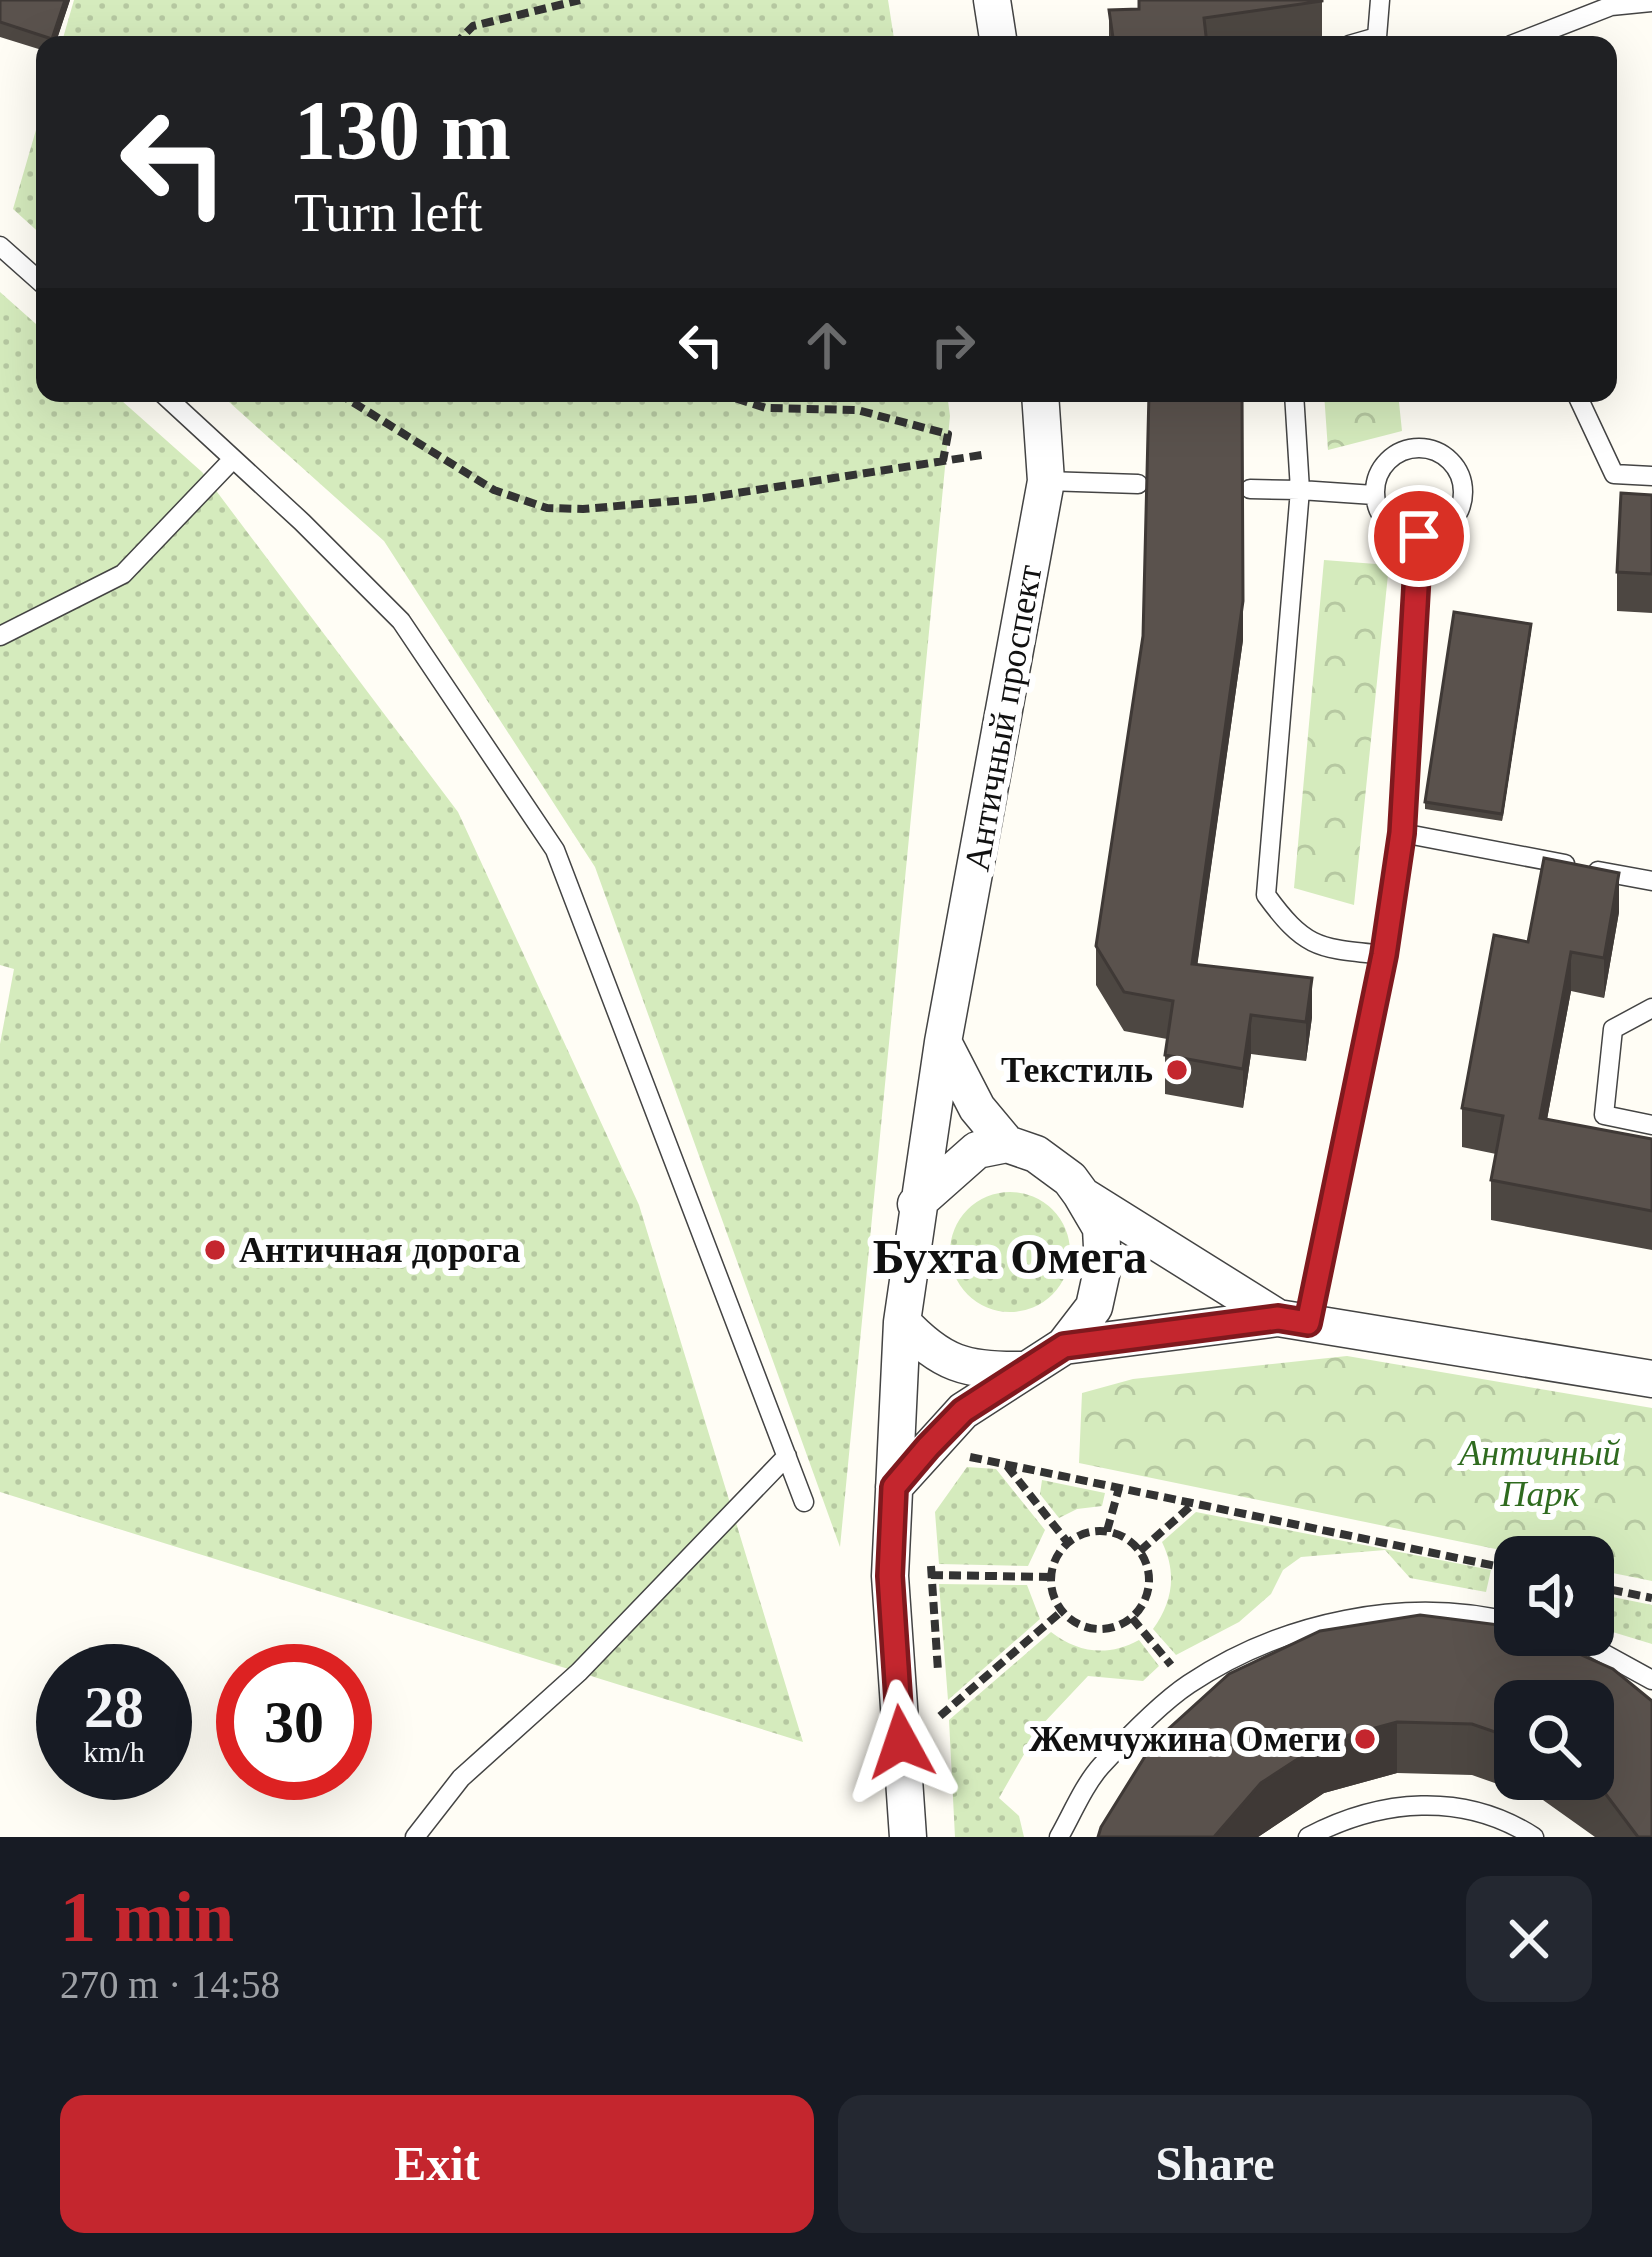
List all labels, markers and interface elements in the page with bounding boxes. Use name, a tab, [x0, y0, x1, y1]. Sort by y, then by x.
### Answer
icon: left	[96, 84, 252, 240]
text: 130 m	[294, 84, 511, 177]
text: Turn left	[294, 183, 483, 243]
icon: left	[668, 312, 734, 378]
icon: ahead	[794, 312, 860, 378]
icon: right	[920, 312, 986, 378]
pin	[1368, 485, 1470, 587]
icon: arrive	[1386, 503, 1452, 569]
street label: Античный проспект	[956, 562, 1050, 874]
place label: Текстиль	[1001, 1050, 1153, 1090]
marker: Текстиль	[1164, 1057, 1190, 1083]
place label: Античная дорога	[239, 1230, 520, 1270]
district label: Бухта Омега	[873, 1230, 1147, 1283]
marker: Античная дорога	[202, 1237, 228, 1263]
park label: Античный Парк	[1457, 1433, 1621, 1514]
map controls	[1494, 1536, 1614, 1800]
button: sound	[1494, 1536, 1614, 1656]
speed limit sign: 30	[216, 1644, 372, 1800]
text: 28	[84, 1674, 144, 1740]
position arrow	[838, 1679, 964, 1805]
button: search	[1494, 1680, 1614, 1800]
place label: Жемчужина Омеги	[1029, 1719, 1341, 1759]
marker: Жемчужина Омеги	[1352, 1726, 1378, 1752]
text: km/h	[83, 1735, 145, 1768]
button: close	[1466, 1876, 1592, 2002]
text: 1 min	[60, 1877, 234, 1957]
text: 270 m · 14:58	[60, 1963, 280, 2006]
button: Exit	[60, 2095, 814, 2233]
button: Share	[838, 2095, 1592, 2233]

